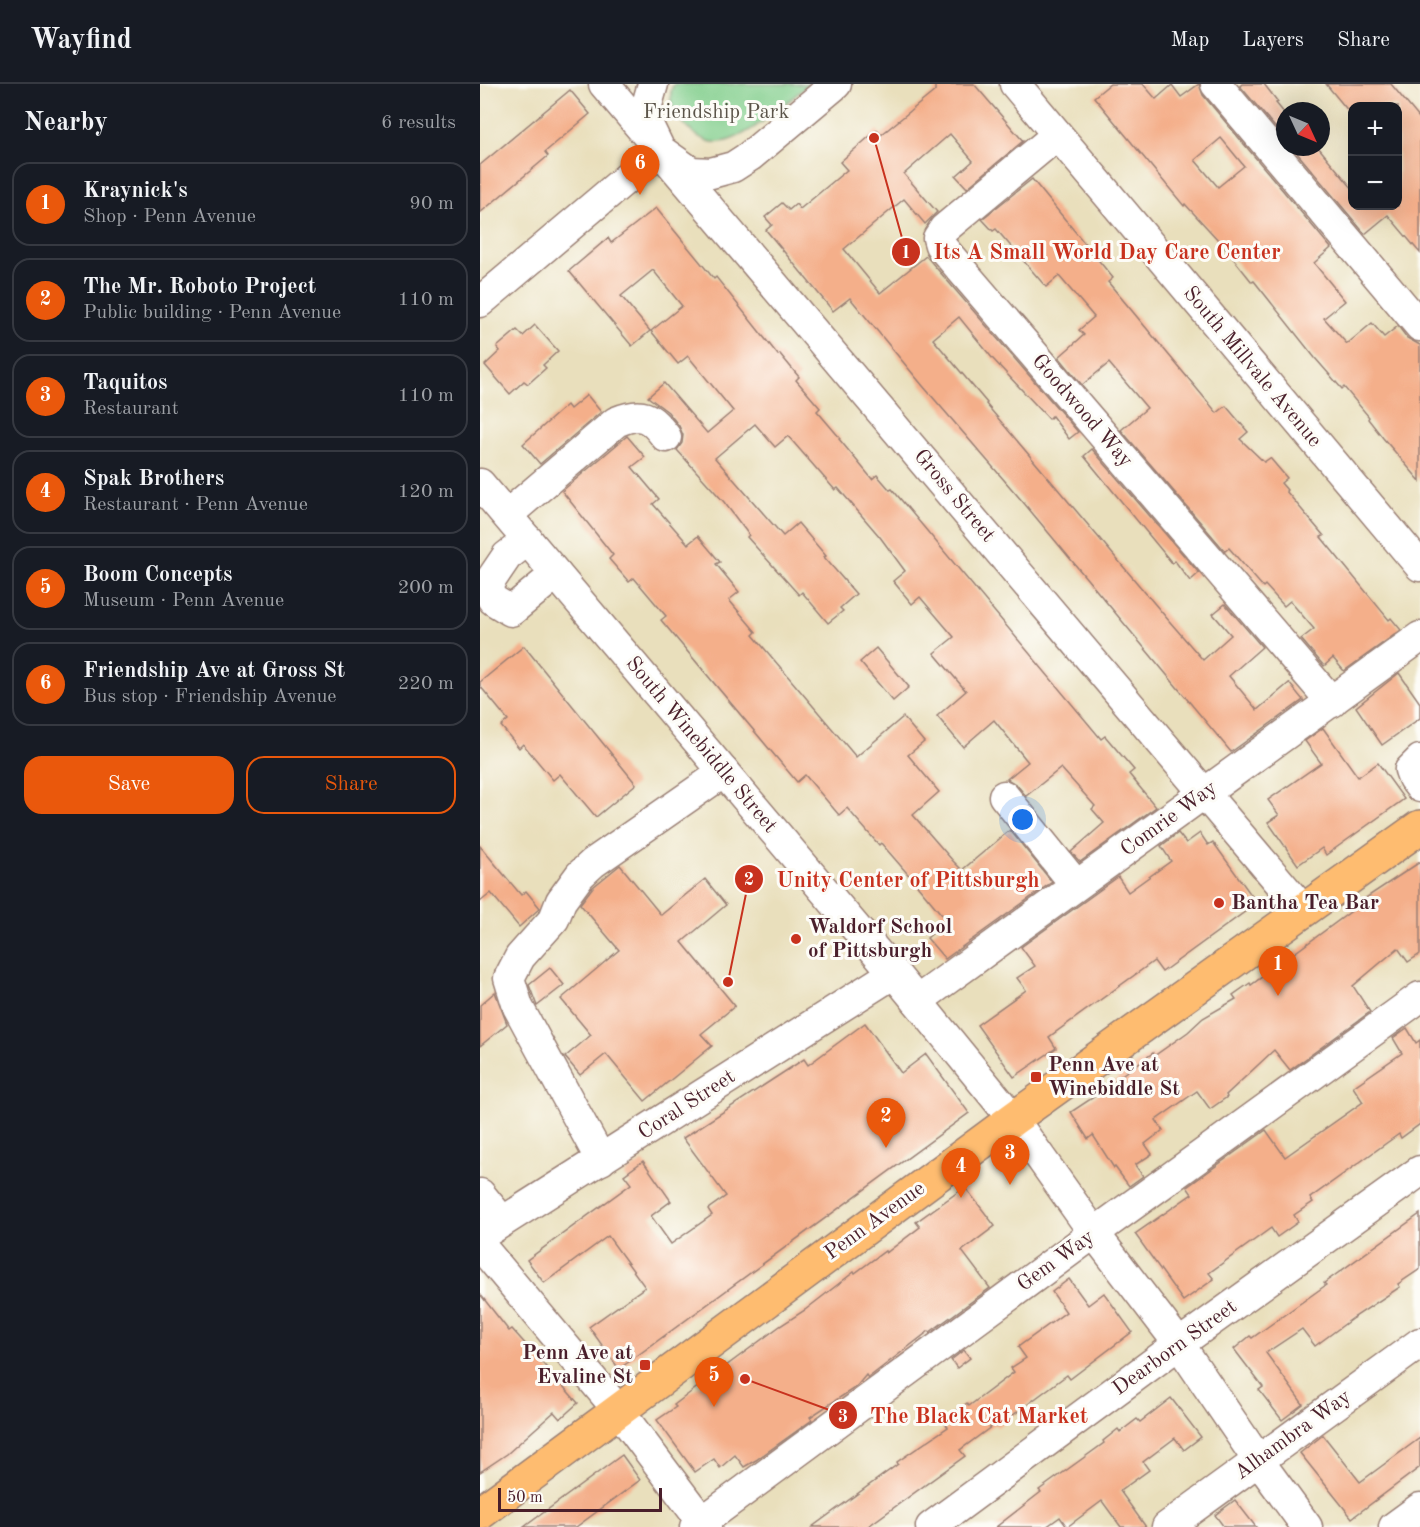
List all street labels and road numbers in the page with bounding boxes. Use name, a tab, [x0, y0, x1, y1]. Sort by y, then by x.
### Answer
street label: South Millvale Avenue	[1179, 283, 1325, 451]
street label: Goodwood Way	[1028, 351, 1136, 471]
street label: Gross Street	[909, 446, 999, 546]
street label: South Winebiddle Street	[621, 653, 781, 837]
street label: Comrie Way	[1117, 777, 1221, 861]
street label: Coral Street	[635, 1066, 739, 1144]
street label: Penn Avenue	[821, 1178, 929, 1264]
street label: Gem Way	[1014, 1226, 1098, 1296]
street label: Dearborn Street	[1109, 1296, 1241, 1400]
street label: Alhambra Way	[1231, 1386, 1355, 1484]

